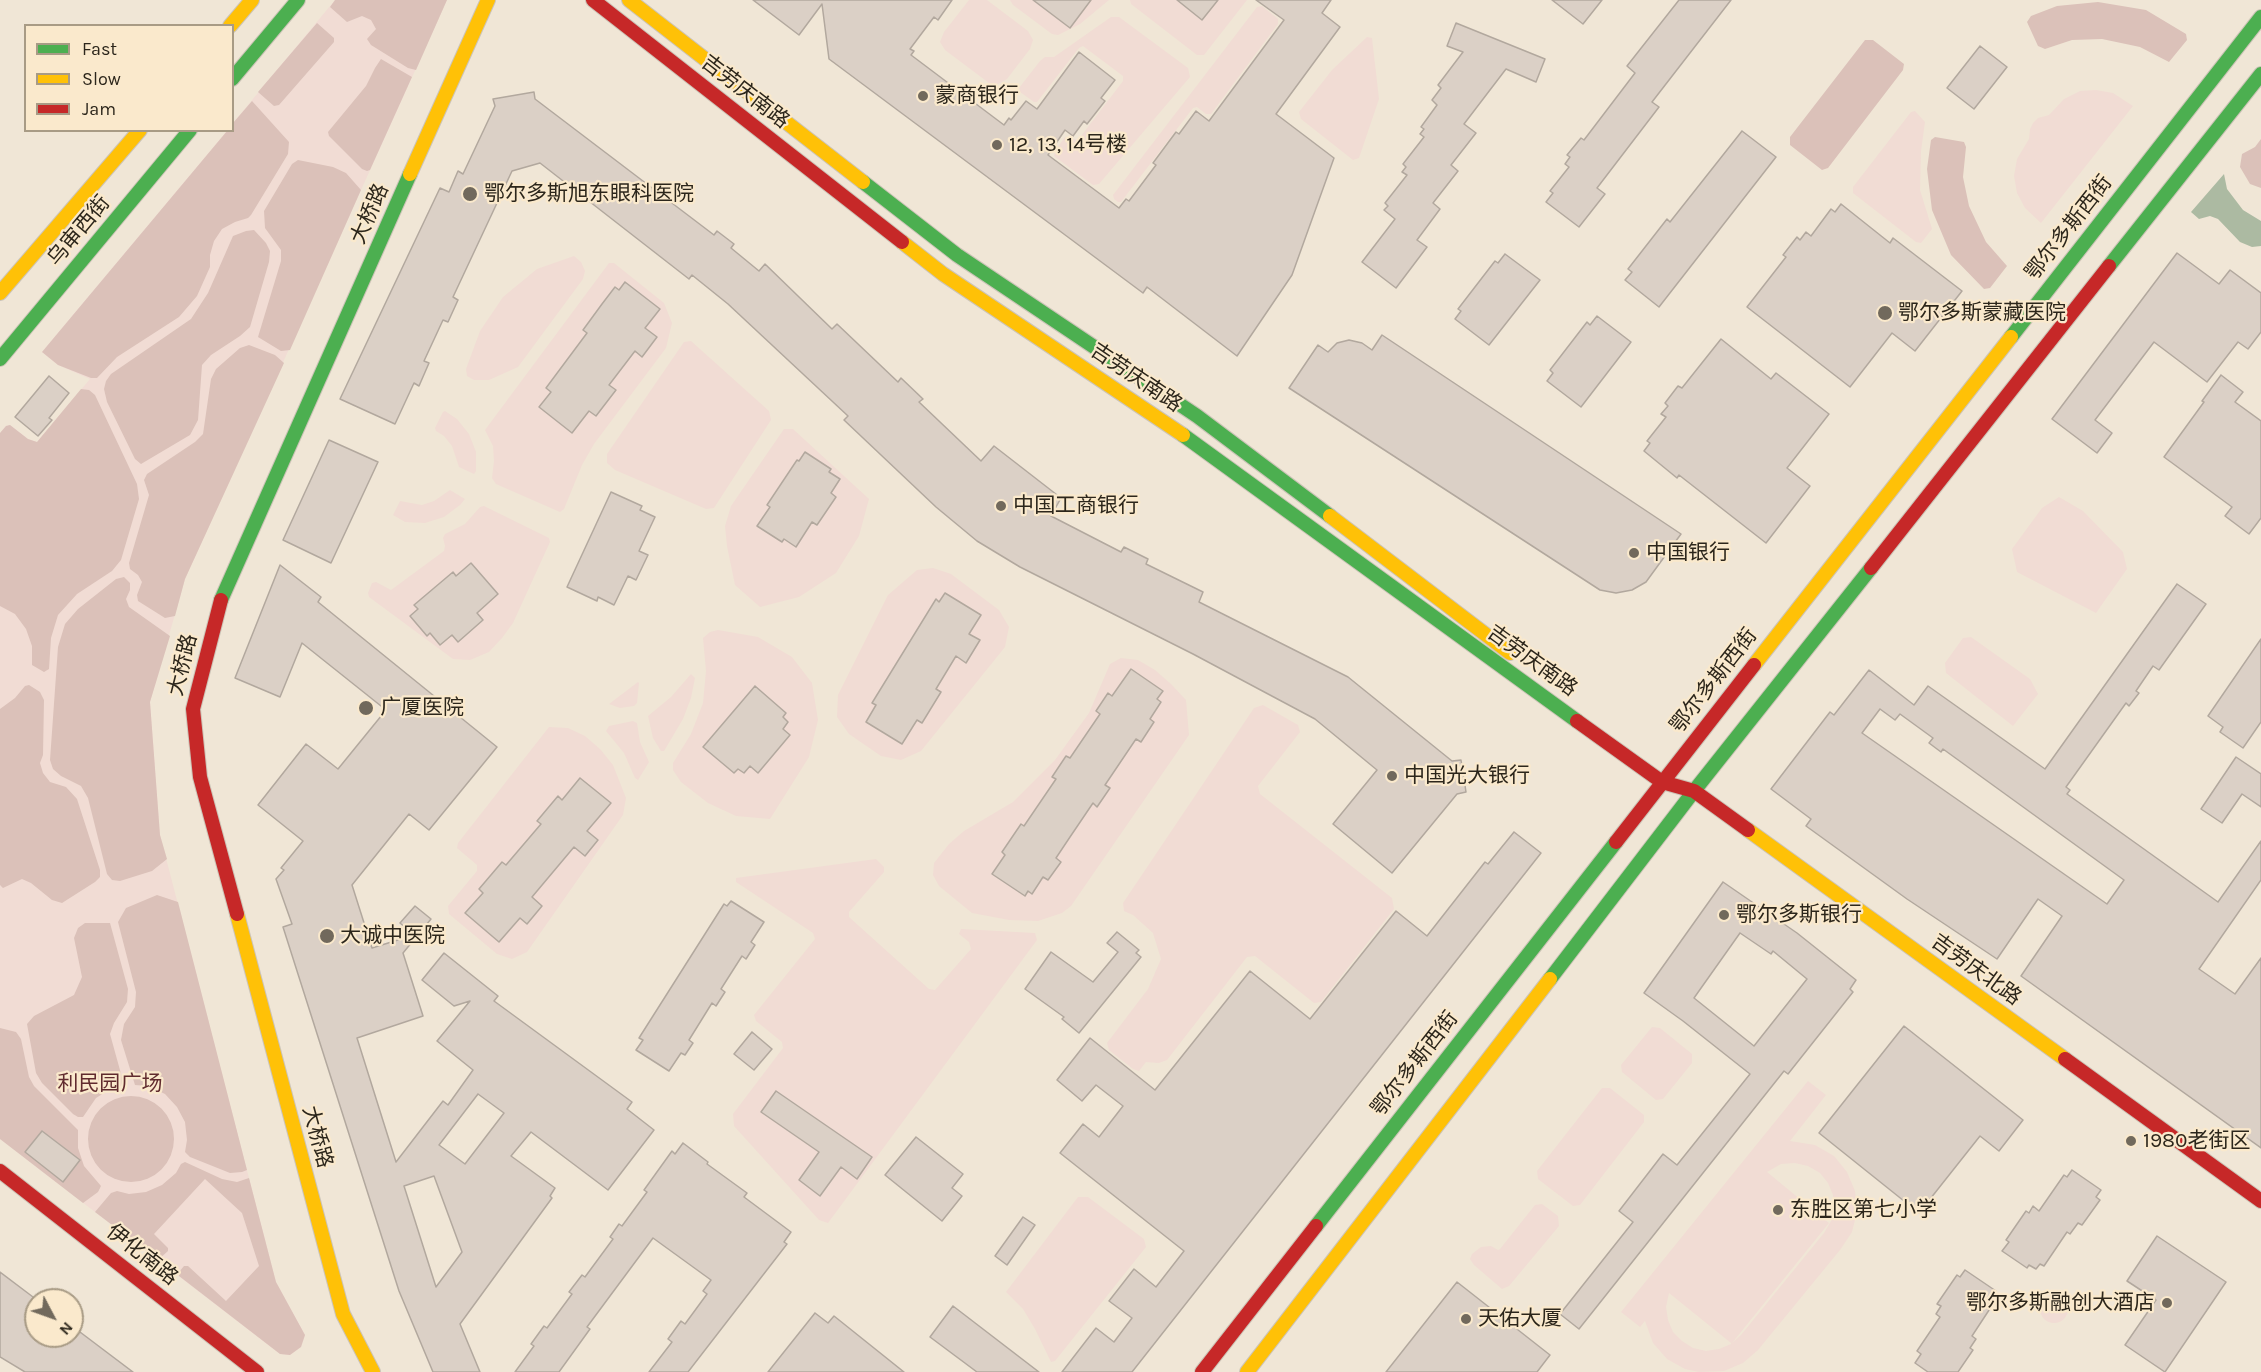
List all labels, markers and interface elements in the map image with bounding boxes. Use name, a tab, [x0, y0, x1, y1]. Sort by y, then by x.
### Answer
legend	[24, 24, 234, 132]
text: Fast	[82, 38, 117, 60]
street label: 吉劳庆南路	[696, 50, 794, 134]
text: Slow	[82, 68, 121, 90]
place label: 蒙商银行	[935, 83, 1019, 109]
marker: 蒙商银行	[916, 89, 930, 103]
text: Jam	[82, 98, 116, 120]
place label: 12, 13, 14号楼	[1009, 132, 1127, 158]
marker: 12, 13, 14号楼	[990, 138, 1004, 152]
street label: 鄂尔多斯西街	[2020, 171, 2118, 285]
street label: 大桥路	[346, 180, 394, 248]
place label: 鄂尔多斯旭东眼科医院	[484, 181, 694, 207]
marker: 鄂尔多斯旭东眼科医院	[461, 185, 479, 203]
street label: 乌审西街	[42, 191, 116, 271]
place label: 鄂尔多斯蒙藏医院	[1898, 300, 2066, 326]
marker: 鄂尔多斯蒙藏医院	[1876, 304, 1894, 322]
street label: 吉劳庆南路	[1085, 338, 1187, 418]
place label: 中国工商银行	[1013, 493, 1139, 519]
marker: 中国工商银行	[994, 499, 1008, 513]
place label: 中国银行	[1646, 540, 1730, 566]
marker: 中国银行	[1627, 546, 1641, 560]
street label: 吉劳庆南路	[1482, 620, 1582, 702]
street label: 鄂尔多斯西街	[1665, 624, 1763, 738]
street label: 大桥路	[163, 631, 203, 699]
place label: 广厦医院	[380, 695, 464, 721]
marker: 广厦医院	[357, 699, 375, 717]
place label: 中国光大银行	[1404, 763, 1530, 789]
marker: 中国光大银行	[1385, 769, 1399, 783]
place label: 鄂尔多斯银行	[1736, 902, 1862, 928]
marker: 鄂尔多斯银行	[1717, 908, 1731, 922]
place label: 大诚中医院	[340, 923, 445, 949]
marker: 大诚中医院	[318, 927, 336, 945]
street label: 吉劳庆北路	[1926, 929, 2026, 1011]
street label: 鄂尔多斯西街	[1366, 1007, 1464, 1121]
park label: 利民园广场	[58, 1071, 162, 1097]
street label: 大桥路	[297, 1103, 337, 1171]
place label: 1980老街区	[2143, 1128, 2250, 1154]
marker: 1980老街区	[2124, 1134, 2138, 1148]
place label: 东胜区第七小学	[1790, 1197, 1937, 1223]
marker: 东胜区第七小学	[1771, 1203, 1785, 1217]
street label: 伊化南路	[101, 1219, 183, 1291]
north arrow	[24, 1288, 84, 1348]
place label: 鄂尔多斯融创大酒店	[1966, 1290, 2155, 1316]
marker: 鄂尔多斯融创大酒店	[2160, 1296, 2174, 1310]
place label: 天佑大厦	[1478, 1306, 1562, 1332]
marker: 天佑大厦	[1459, 1312, 1473, 1326]
text: N	[56, 1318, 77, 1339]

